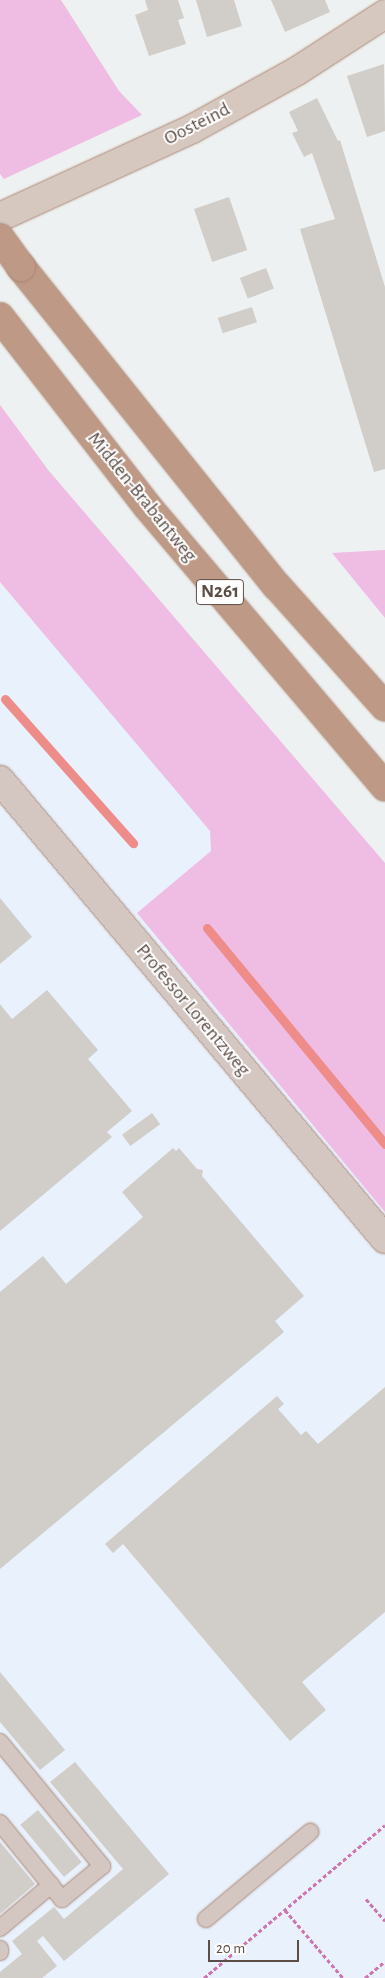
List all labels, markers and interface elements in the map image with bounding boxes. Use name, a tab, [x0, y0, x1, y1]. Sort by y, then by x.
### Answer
street label: Oosteind	[160, 97, 234, 151]
street label: Midden-Brabantweg	[82, 427, 202, 567]
road number: N261	[195, 576, 245, 608]
street label: Professor Lorentzweg	[131, 939, 255, 1081]
scale bar	[210, 1930, 301, 1962]
text: 20 m	[216, 1941, 245, 1956]

